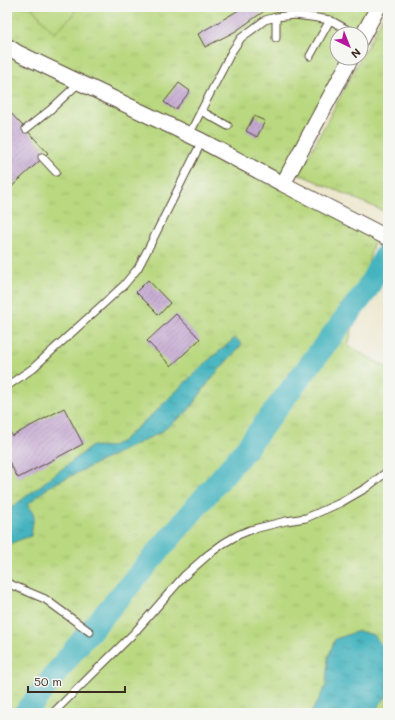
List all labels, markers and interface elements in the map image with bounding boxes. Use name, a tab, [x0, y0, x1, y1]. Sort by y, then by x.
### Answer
north arrow	[329, 26, 369, 66]
text: N	[348, 45, 364, 62]
scale bar	[28, 668, 125, 694]
text: 50 m	[34, 673, 62, 689]

